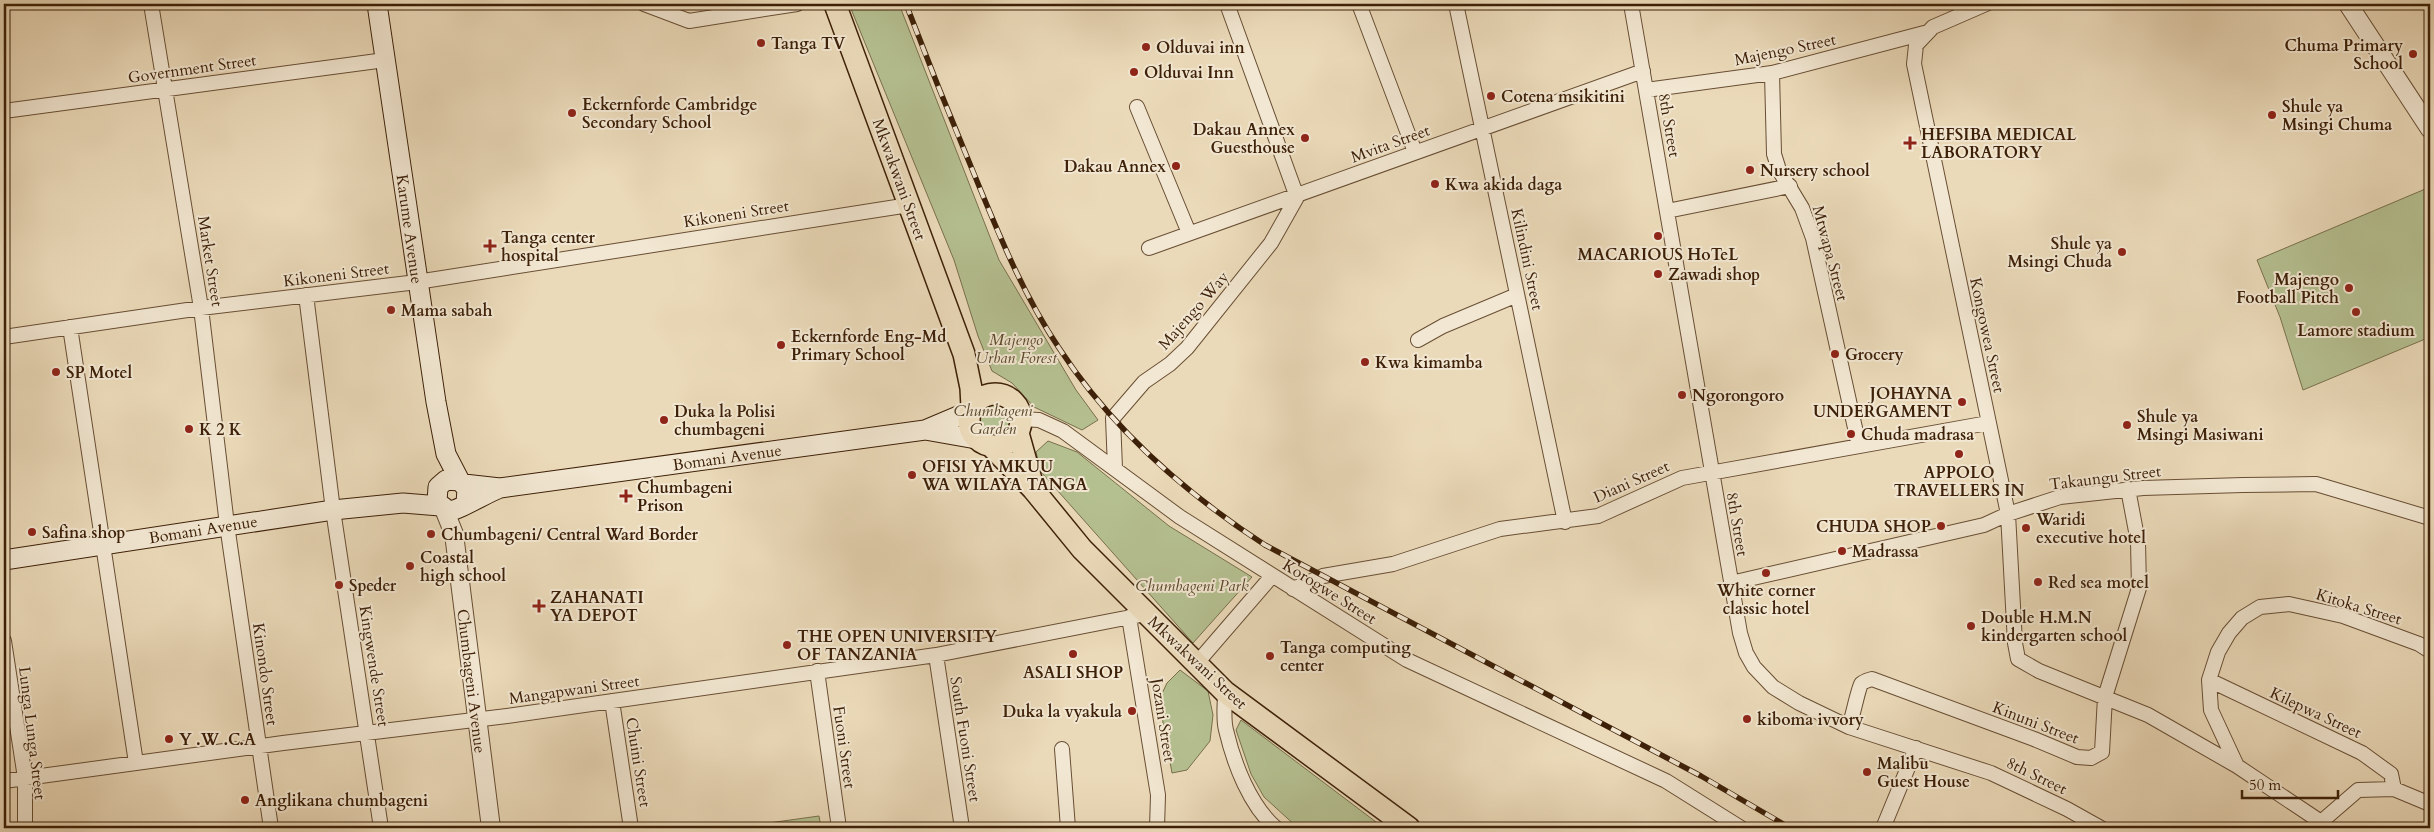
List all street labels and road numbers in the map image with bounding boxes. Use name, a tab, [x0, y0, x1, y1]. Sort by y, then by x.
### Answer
street label: Majengo Street	[1732, 28, 1838, 71]
street label: Government Street	[127, 49, 258, 89]
street label: 8th Street	[1653, 91, 1685, 159]
street label: Mkwakwani Street	[867, 115, 931, 243]
street label: Mvita Street	[1348, 120, 1433, 168]
street label: Karume Avenue	[390, 173, 428, 285]
street label: Kikoneni Street	[682, 195, 790, 233]
street label: Mtwapa Street	[1807, 203, 1853, 303]
street label: Kilindini Street	[1506, 206, 1549, 312]
street label: Market Street	[192, 214, 228, 308]
street label: Kikoneni Street	[282, 258, 390, 292]
street label: Majengo Way	[1153, 266, 1234, 355]
street label: Kongowea Street	[1964, 276, 2010, 395]
street label: Bomani Avenue	[671, 439, 783, 477]
street label: Diani Street	[1590, 455, 1673, 508]
street label: Takaungu Street	[2048, 460, 2162, 496]
street label: 8th Street	[1721, 490, 1753, 558]
street label: Bomani Avenue	[147, 511, 259, 549]
street label: Korogwe Street	[1278, 554, 1381, 629]
street label: Kitoka Street	[2313, 584, 2404, 630]
street label: Kingwende Street	[354, 604, 394, 728]
street label: Chumbageni Avenue	[451, 608, 491, 754]
street label: Mkwakwani Street	[1143, 611, 1252, 714]
street label: Kinondo Street	[247, 622, 283, 727]
street label: Lunga Lunga Street	[13, 665, 51, 801]
street label: Mangapwani Street	[507, 670, 641, 710]
street label: South Fuoni Street	[944, 675, 986, 803]
street label: Jozani Street	[1145, 675, 1180, 764]
street label: Kilepwa Street	[2266, 682, 2365, 744]
street label: Kinuni Street	[1989, 696, 2082, 749]
street label: Fuoni Street	[827, 705, 861, 790]
street label: Chuini Street	[620, 716, 656, 809]
street label: 8th Street	[2003, 752, 2071, 800]

